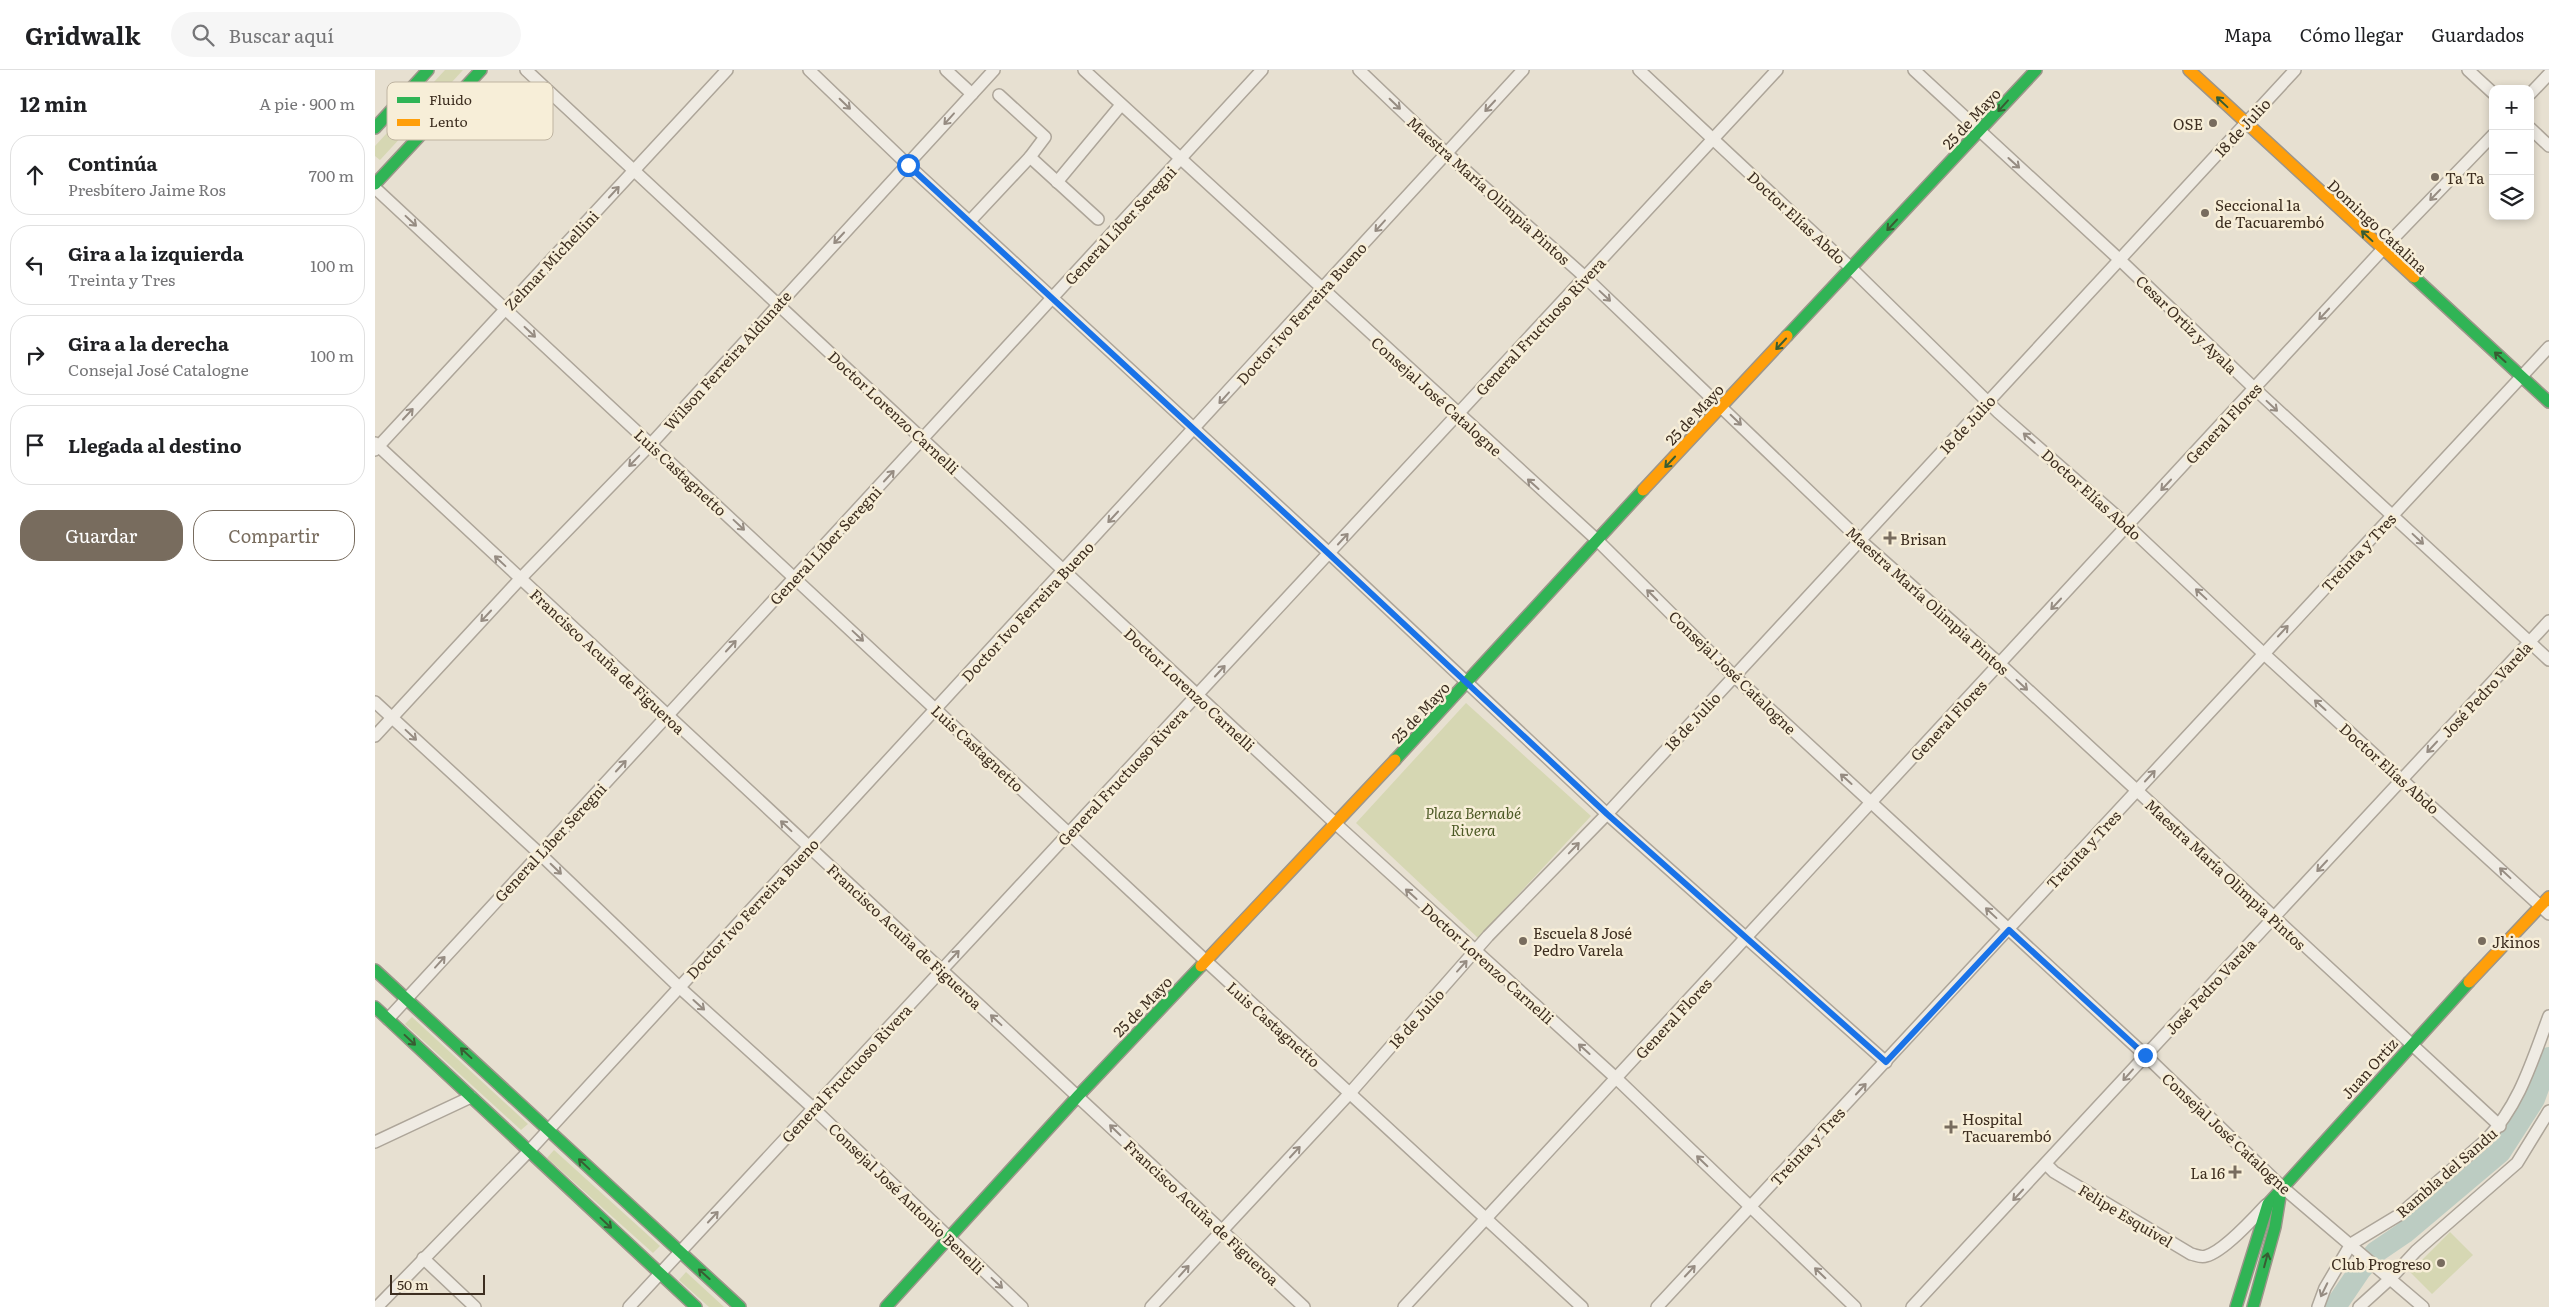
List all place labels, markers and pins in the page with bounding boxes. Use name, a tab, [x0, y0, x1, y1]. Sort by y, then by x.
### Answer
place label: OSE	[2173, 112, 2203, 135]
marker: OSE	[2207, 117, 2219, 129]
place label: Ta Ta	[2445, 166, 2485, 189]
marker: Ta Ta	[2429, 171, 2441, 183]
place label: Seccional 1a de Tacuarembó	[2215, 193, 2325, 233]
marker: Seccional 1a de Tacuarembó	[2199, 207, 2211, 219]
place label: Brisan	[1900, 527, 1947, 550]
marker: Brisan	[1884, 532, 1896, 544]
place label: Escuela 8 José Pedro Varela	[1533, 921, 1632, 961]
place label: Jkinos	[2492, 930, 2540, 953]
marker: Escuela 8 José Pedro Varela	[1517, 935, 1529, 947]
marker: Jkinos	[2476, 935, 2488, 947]
place label: Hospital Tacuarembó	[1962, 1107, 2052, 1147]
marker: Hospital Tacuarembó	[1944, 1120, 1958, 1134]
place label: La 16	[2190, 1161, 2225, 1184]
marker: La 16	[2229, 1166, 2241, 1178]
place label: Club Progreso	[2331, 1252, 2431, 1275]
marker: Club Progreso	[2435, 1257, 2447, 1269]

